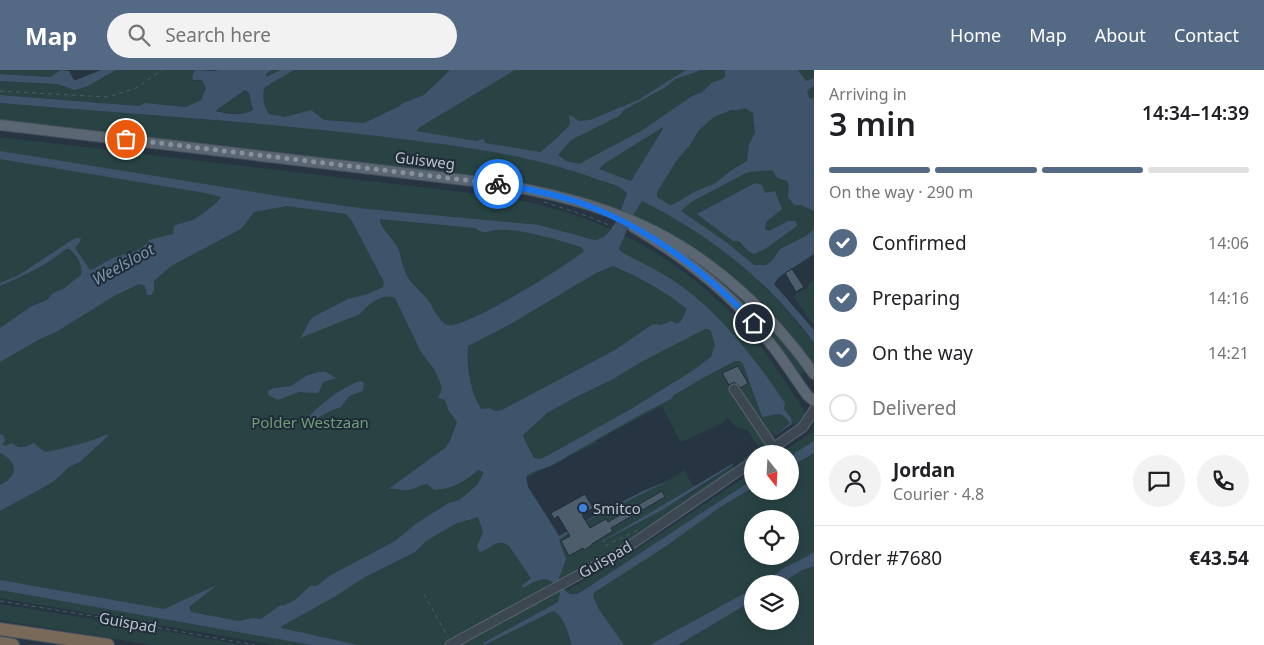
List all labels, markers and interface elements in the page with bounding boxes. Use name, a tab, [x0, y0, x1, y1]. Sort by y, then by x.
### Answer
search box	[107, 13, 457, 58]
text: Map	[25, 19, 77, 52]
icon: search	[125, 21, 153, 49]
text: Search here	[165, 22, 271, 48]
text: Home	[950, 23, 1001, 47]
text: Map	[1029, 23, 1067, 47]
text: About	[1095, 23, 1146, 47]
text: Contact	[1174, 23, 1239, 47]
text: Arriving in	[829, 83, 907, 105]
text: 14:34–14:39	[1142, 100, 1249, 126]
text: 3 min	[829, 102, 916, 145]
pin	[105, 118, 147, 160]
icon: bag	[112, 125, 140, 153]
street label: Guisweg	[394, 146, 456, 174]
courier	[473, 159, 523, 209]
icon: bike	[484, 170, 512, 198]
text: On the way · 290 m	[829, 181, 973, 203]
icon: check	[829, 229, 857, 257]
text: Confirmed	[872, 230, 967, 256]
text: 14:06	[1208, 232, 1249, 254]
water label: Weelsloot	[88, 238, 159, 290]
icon: check	[829, 284, 857, 312]
text: Preparing	[872, 285, 960, 311]
text: 14:16	[1208, 287, 1249, 309]
pin	[733, 302, 775, 344]
icon: home	[740, 309, 768, 337]
icon: check	[829, 339, 857, 367]
text: On the way	[872, 340, 973, 366]
text: 14:21	[1208, 342, 1249, 364]
text: Delivered	[872, 395, 957, 421]
park label: Polder Westzaan	[251, 412, 369, 432]
north arrow	[744, 445, 799, 500]
map controls	[744, 445, 799, 630]
button: person	[829, 455, 881, 507]
button: chat	[1133, 455, 1185, 507]
button: phone	[1197, 455, 1249, 507]
text: Jordan	[893, 457, 955, 483]
text: Courier · 4.8	[893, 483, 984, 505]
place label: Smitco	[593, 498, 641, 518]
marker: Smitco	[577, 502, 589, 514]
button: locate	[744, 510, 799, 565]
street label: Guispad	[575, 536, 635, 582]
text: Order #7680	[829, 545, 942, 571]
text: €43.54	[1189, 545, 1249, 571]
button: layers	[744, 575, 799, 630]
street label: Guispad	[98, 607, 158, 637]

